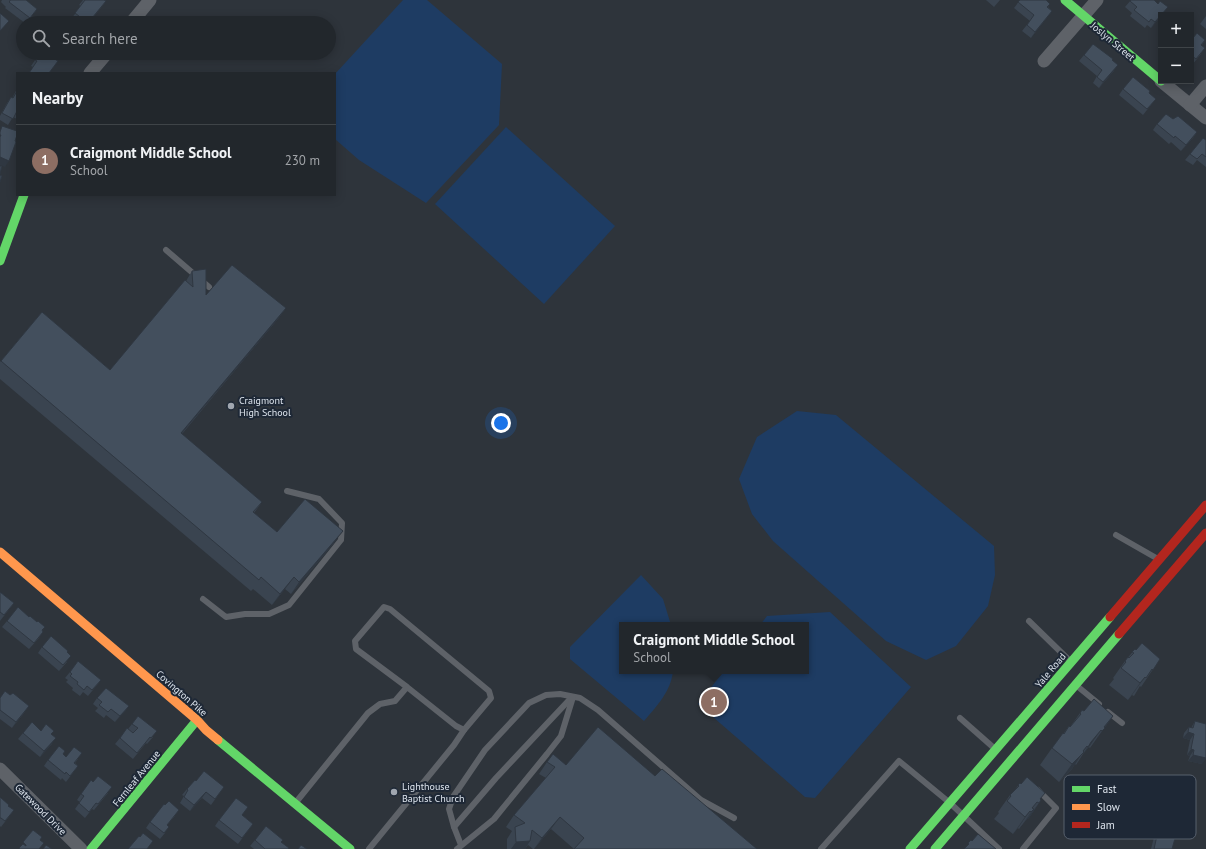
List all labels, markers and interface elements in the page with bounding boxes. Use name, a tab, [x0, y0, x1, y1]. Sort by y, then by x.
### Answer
map controls	[1158, 12, 1194, 84]
button: +	[1158, 12, 1194, 48]
search box	[16, 16, 336, 60]
street label: Joslyn Street	[1087, 18, 1138, 64]
icon: search	[30, 27, 52, 49]
text: Search here	[62, 29, 138, 48]
button: −	[1158, 48, 1194, 84]
text: Nearby	[32, 87, 83, 109]
text: Craigmont Middle School	[70, 143, 232, 162]
text: 1	[41, 152, 49, 169]
text: 230 m	[285, 152, 320, 169]
text: School	[70, 162, 108, 179]
place label: Craigmont High School	[239, 394, 291, 419]
marker: Craigmont High School	[226, 401, 236, 411]
your location	[491, 413, 511, 433]
popup	[619, 622, 809, 674]
text: Craigmont Middle School	[633, 630, 795, 649]
text: School	[633, 649, 671, 666]
street label: Yale Road	[1032, 650, 1069, 690]
street label: Covington Pike	[153, 668, 210, 719]
pin: 1	[701, 687, 727, 717]
street label: Fernleaf Avenue	[110, 747, 163, 809]
legend	[1064, 775, 1196, 839]
place label: Lighthouse Baptist Church	[402, 780, 465, 805]
street label: Gatewood Drive	[12, 781, 69, 838]
text: Fast	[1097, 782, 1117, 796]
marker: Lighthouse Baptist Church	[389, 787, 399, 797]
text: Slow	[1097, 800, 1120, 814]
text: Jam	[1096, 818, 1115, 832]

